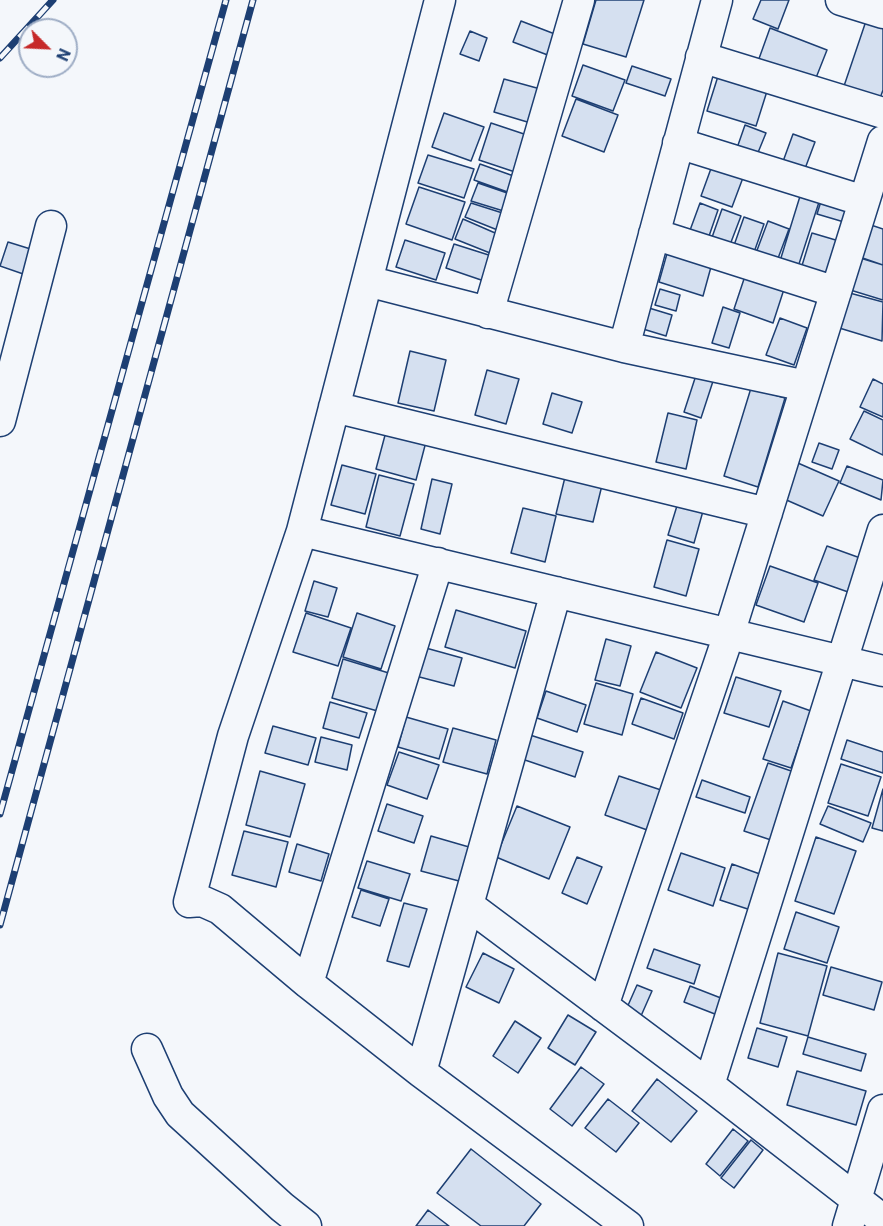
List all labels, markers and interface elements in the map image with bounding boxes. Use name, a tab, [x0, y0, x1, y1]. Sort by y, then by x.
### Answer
north arrow	[18, 18, 78, 78]
text: N	[52, 46, 74, 64]

